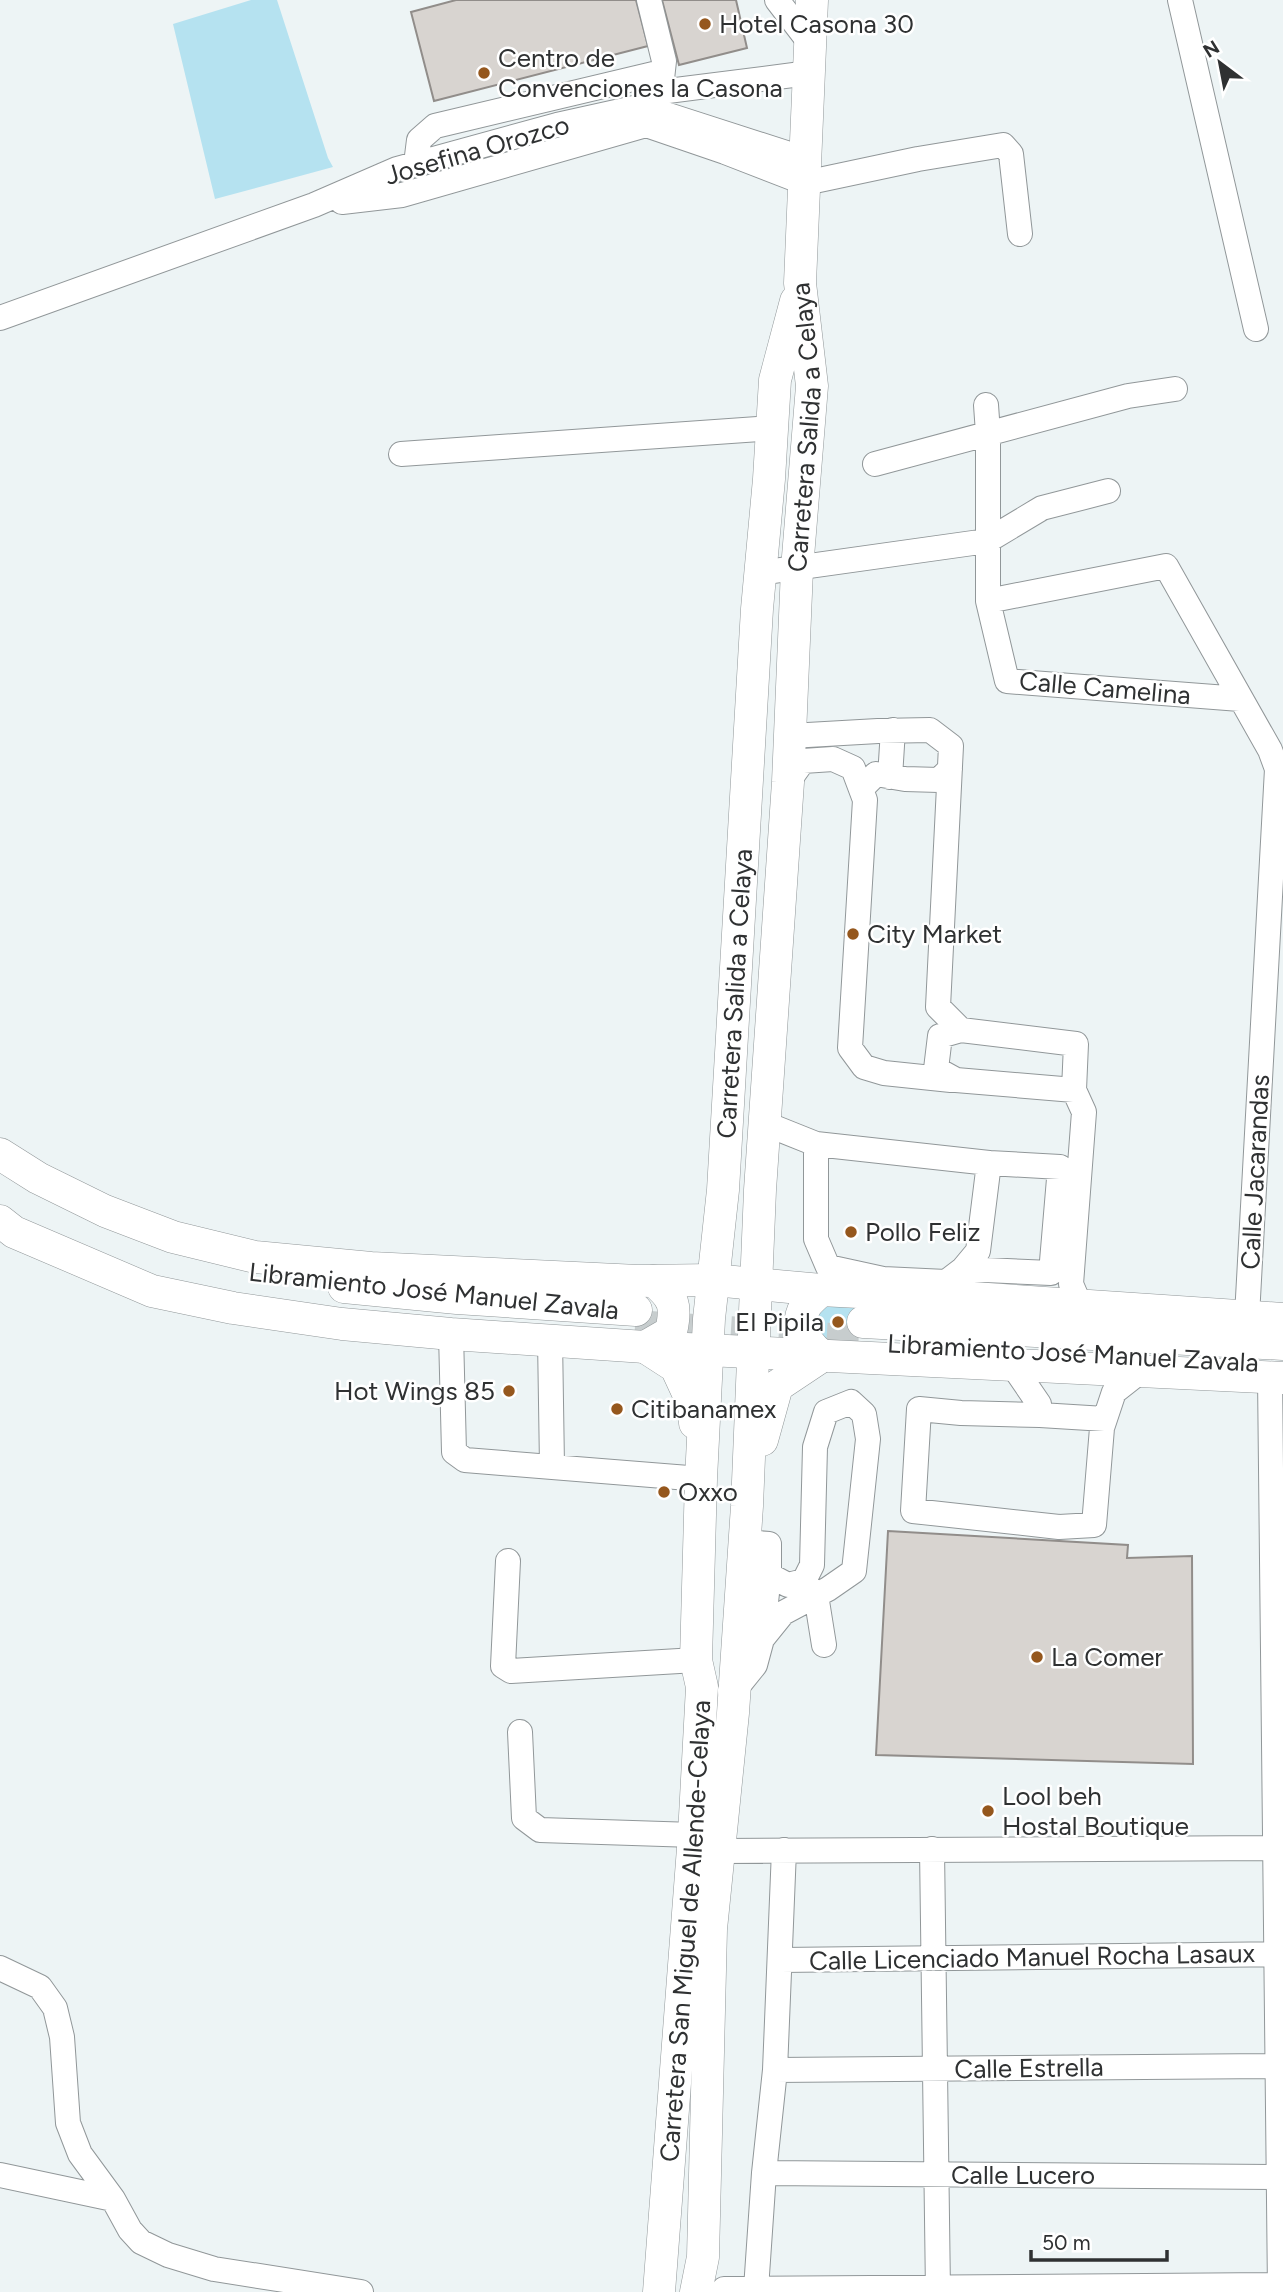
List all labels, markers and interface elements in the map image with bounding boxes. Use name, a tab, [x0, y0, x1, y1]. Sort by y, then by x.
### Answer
place label: Hotel Casona 30	[719, 8, 914, 40]
marker: Hotel Casona 30	[697, 16, 713, 32]
north arrow	[1185, 28, 1255, 98]
text: N	[1199, 35, 1224, 63]
place label: Centro de Convenciones la Casona	[498, 42, 783, 104]
marker: Centro de Convenciones la Casona	[476, 65, 492, 81]
street label: Josefina Orozco	[381, 108, 573, 192]
street label: Carretera Salida a Celaya	[781, 281, 828, 573]
street label: Calle Camelina	[1018, 665, 1192, 711]
street label: Carretera Salida a Celaya	[710, 848, 759, 1139]
place label: City Market	[867, 918, 1002, 950]
marker: City Market	[845, 926, 861, 942]
street label: Calle Jacarandas	[1234, 1074, 1276, 1270]
place label: Pollo Feliz	[865, 1216, 981, 1248]
marker: Pollo Feliz	[843, 1224, 859, 1240]
street label: Libramiento José Manuel Zavala	[247, 1256, 621, 1326]
place label: El Pipila	[735, 1306, 824, 1338]
marker: El Pipila	[830, 1314, 846, 1330]
street label: Libramiento José Manuel Zavala	[886, 1327, 1260, 1379]
place label: Hot Wings 85	[334, 1375, 495, 1407]
marker: Hot Wings 85	[501, 1383, 517, 1399]
place label: Citibanamex	[631, 1393, 777, 1425]
marker: Citibanamex	[609, 1401, 625, 1417]
place label: Oxxo	[678, 1476, 738, 1508]
marker: Oxxo	[656, 1484, 672, 1500]
place label: La Comer	[1051, 1641, 1163, 1673]
marker: La Comer	[1029, 1649, 1045, 1665]
street label: Carretera San Miguel de Allende-Celaya	[653, 1699, 717, 2163]
place label: Lool beh Hostal Boutique	[1002, 1780, 1189, 1842]
marker: Lool beh Hostal Boutique	[980, 1803, 996, 1819]
street label: Calle Licenciado Manuel Rocha Lasaux	[809, 1937, 1256, 1977]
street label: Calle Estrella	[954, 2051, 1104, 2085]
street label: Calle Lucero	[951, 2159, 1095, 2191]
scale bar	[1031, 2218, 1168, 2262]
text: 50 m	[1042, 2230, 1091, 2255]

